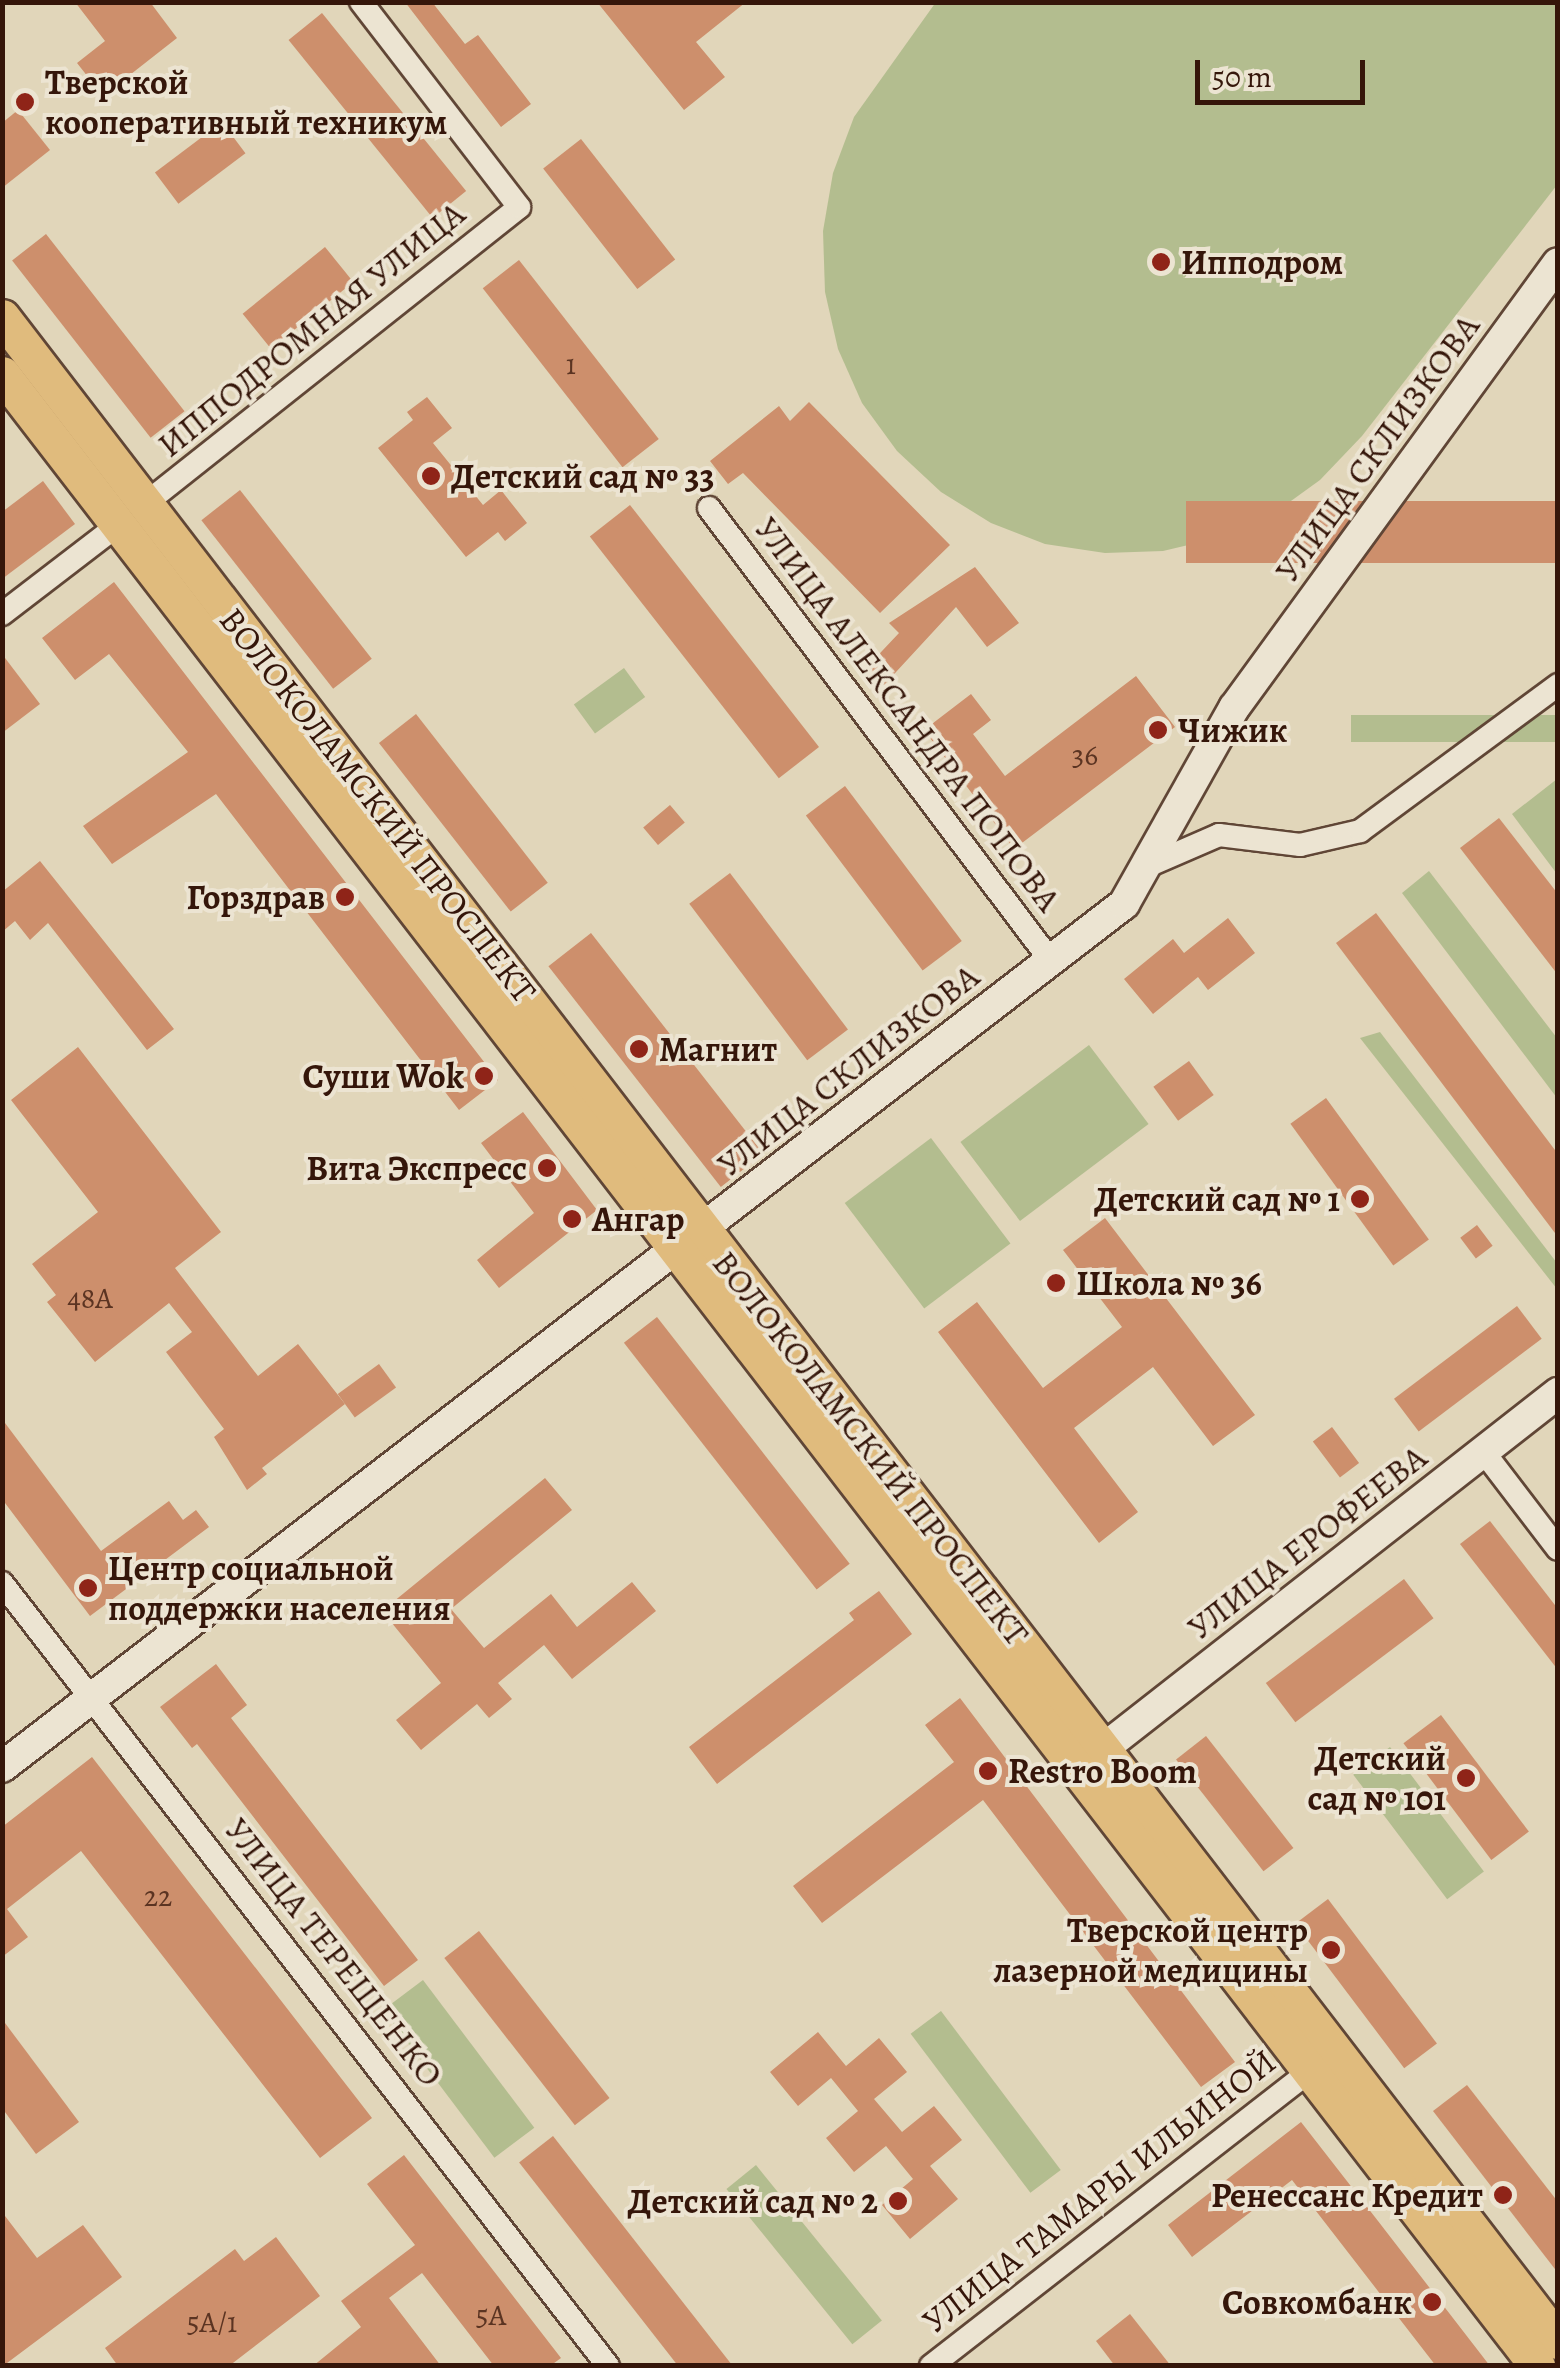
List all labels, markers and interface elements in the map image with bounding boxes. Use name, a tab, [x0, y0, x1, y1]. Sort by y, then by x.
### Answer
scale bar	[1200, 40, 1370, 102]
text: 50 m	[1212, 57, 1272, 97]
place label: Тверской кооперативный техникум	[45, 61, 447, 143]
marker: Тверской кооперативный техникум	[14, 91, 36, 113]
street label: ИППОДРОМНАЯ УЛИЦА	[149, 192, 473, 466]
place label: Ипподром	[1181, 241, 1343, 283]
marker: Ипподром	[1150, 251, 1172, 273]
street label: УЛИЦА СКЛИЗКОВА	[1266, 306, 1488, 590]
house number: 1	[566, 346, 576, 382]
place label: Детский сад № 33	[451, 455, 715, 497]
marker: Детский сад № 33	[420, 465, 442, 487]
street label: УЛИЦА АЛЕКСАНДРА ПОПОВА	[746, 509, 1070, 919]
street label: ВОЛОКОЛАМСКИЙ ПРОСПЕКТ	[211, 599, 545, 1011]
place label: Чижик	[1178, 709, 1288, 751]
marker: Чижик	[1147, 719, 1169, 741]
house number: 36	[1072, 737, 1098, 773]
place label: Горздрав	[186, 876, 325, 918]
marker: Горздрав	[334, 886, 356, 908]
street label: УЛИЦА СКЛИЗКОВА	[709, 955, 987, 1185]
place label: Магнит	[659, 1028, 777, 1070]
marker: Магнит	[628, 1038, 650, 1060]
place label: Суши Wok	[303, 1055, 464, 1097]
marker: Суши Wok	[473, 1065, 495, 1087]
place label: Вита Экспресс	[306, 1147, 527, 1189]
marker: Вита Экспресс	[536, 1157, 558, 1179]
place label: Детский сад № 1	[1094, 1178, 1340, 1220]
marker: Детский сад № 1	[1349, 1188, 1371, 1210]
place label: Ангар	[592, 1198, 684, 1240]
marker: Ангар	[561, 1208, 583, 1230]
street label: ВОЛОКОЛАМСКИЙ ПРОСПЕКТ	[704, 1242, 1038, 1654]
place label: Школа № 36	[1076, 1262, 1262, 1304]
marker: Школа № 36	[1045, 1272, 1067, 1294]
house number: 48А	[67, 1280, 113, 1316]
street label: УЛИЦА ЕРОФЕЕВА	[1179, 1436, 1435, 1648]
place label: Центр социальной поддержки населения	[108, 1547, 451, 1629]
marker: Центр социальной поддержки населения	[77, 1577, 99, 1599]
place label: Детский сад № 101	[1308, 1737, 1446, 1819]
place label: Restro Boom	[1008, 1750, 1197, 1792]
marker: Restro Boom	[977, 1760, 999, 1782]
marker: Детский сад № 101	[1455, 1767, 1477, 1789]
street label: УЛИЦА ТЕРЕЩЕНКО	[216, 1809, 452, 2095]
house number: 22	[144, 1878, 172, 1914]
place label: Тверской центр лазерной медицины	[993, 1909, 1308, 1991]
marker: Тверской центр лазерной медицины	[1318, 1937, 1344, 1963]
street label: УЛИЦА ТАМАРЫ ИЛЬИНОЙ	[914, 2040, 1284, 2342]
place label: Ренессанс Кредит	[1211, 2174, 1483, 2216]
place label: Детский сад № 2	[628, 2180, 878, 2222]
marker: Ренессанс Кредит	[1492, 2184, 1514, 2206]
marker: Детский сад № 2	[887, 2190, 909, 2212]
place label: Совкомбанк	[1222, 2281, 1412, 2323]
marker: Совкомбанк	[1421, 2291, 1443, 2313]
house number: 5А	[476, 2297, 506, 2333]
house number: 5А/1	[187, 2304, 237, 2340]

